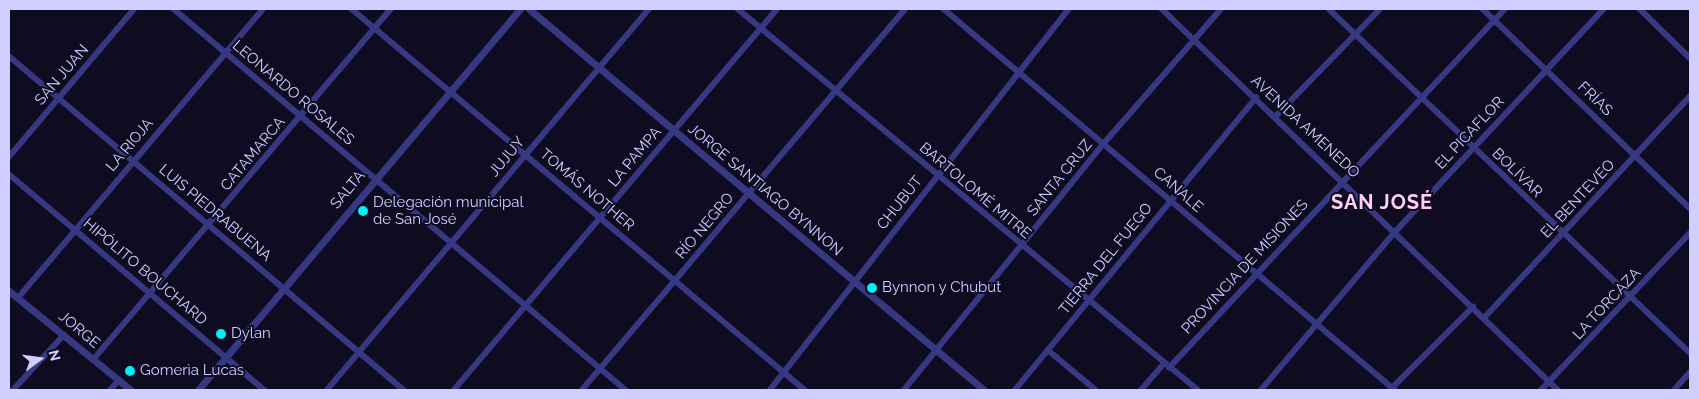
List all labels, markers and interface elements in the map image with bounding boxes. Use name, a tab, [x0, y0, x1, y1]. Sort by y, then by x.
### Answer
street label: LEONARDO ROSALES	[229, 37, 357, 149]
street label: SAN JUAN	[31, 41, 93, 109]
street label: AVENIDA AMENEDO	[1246, 72, 1364, 182]
street label: FRÍAS	[1574, 78, 1616, 120]
street label: EL PICAFLOR	[1432, 93, 1508, 173]
street label: CATAMARCA	[217, 113, 289, 195]
street label: LA RIOJA	[102, 115, 158, 175]
street label: JORGE SANTIAGO BYNNON	[684, 120, 846, 260]
street label: LA PAMPA	[605, 123, 665, 191]
street label: JUJUY	[485, 133, 529, 181]
street label: SANTA CRUZ	[1024, 136, 1096, 220]
street label: BARTOLOMÉ MITRE	[915, 139, 1035, 243]
street label: TOMÁS NOTHER	[536, 145, 638, 235]
street label: BOLÍVAR	[1488, 145, 1546, 201]
street label: EL BENTEVEO	[1537, 156, 1619, 242]
street label: LUIS PIEDRABUENA	[155, 161, 275, 265]
street label: CANALE	[1149, 164, 1207, 216]
street label: SALTA	[327, 167, 369, 213]
street label: CHUBUT	[873, 173, 927, 233]
street label: RÍO NEGRO	[672, 189, 738, 263]
district label: SAN JOSÉ	[1330, 190, 1434, 214]
place label: Delegación municipal de San José	[373, 193, 524, 228]
street label: PROVINCIA DE MISIONES	[1178, 196, 1312, 338]
street label: TIERRA DEL FUEGO	[1055, 199, 1157, 319]
marker: Delegación municipal de San José	[357, 205, 369, 217]
street label: HIPÓLITO BOUCHARD	[79, 215, 211, 329]
street label: LA TORCAZA	[1569, 264, 1645, 344]
place label: Bynnon y Chubut	[882, 279, 1002, 297]
marker: Bynnon y Chubut	[866, 282, 878, 294]
street label: JORGE	[55, 308, 103, 352]
place label: Dylan	[231, 325, 271, 343]
marker: Dylan	[215, 328, 227, 340]
north arrow	[15, 334, 65, 384]
text: N	[45, 348, 64, 362]
place label: Gomerìa Lucas	[140, 362, 244, 380]
marker: Gomerìa Lucas	[124, 365, 136, 377]

